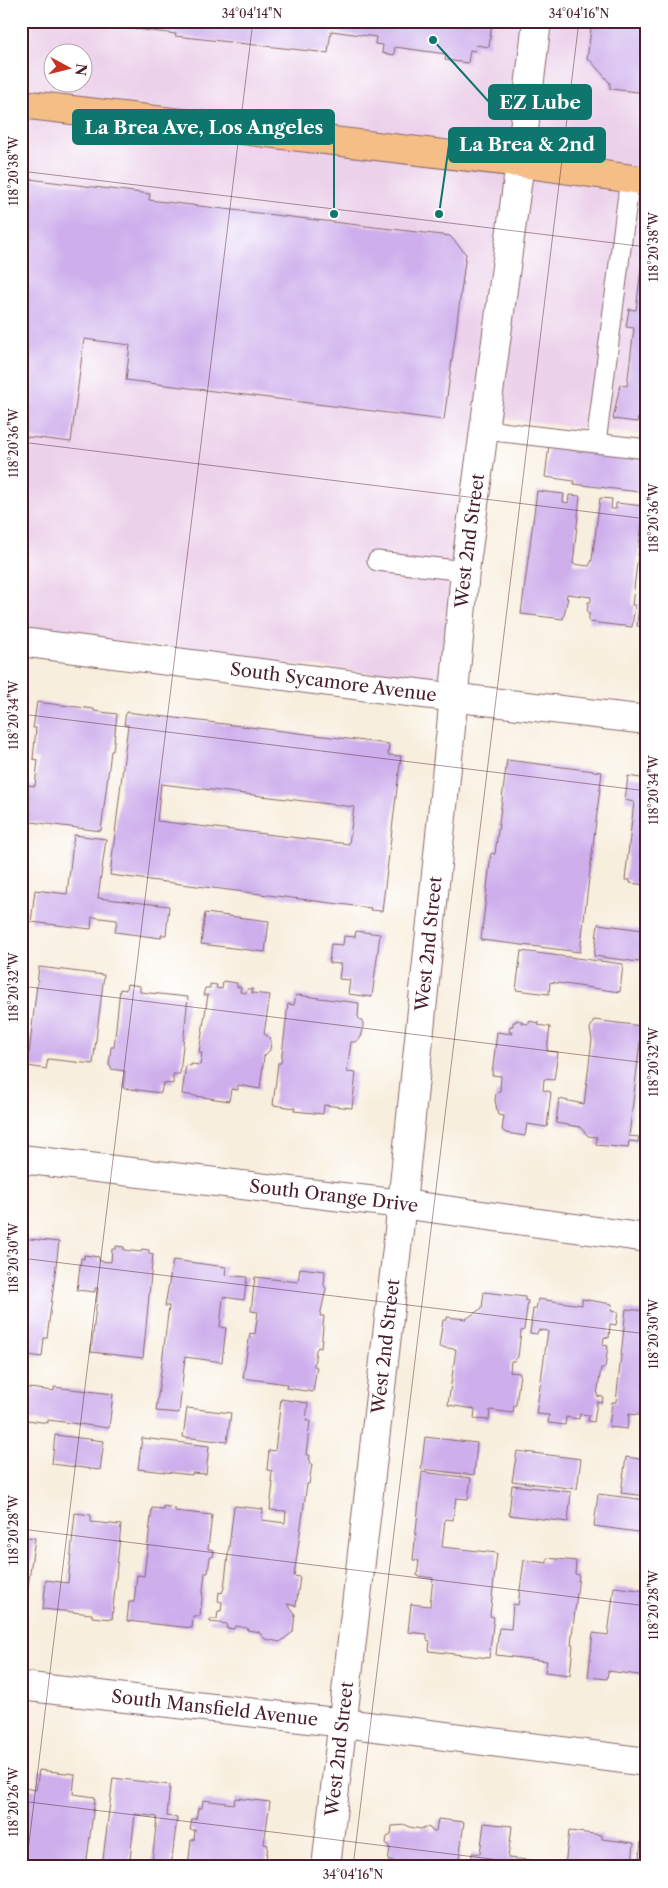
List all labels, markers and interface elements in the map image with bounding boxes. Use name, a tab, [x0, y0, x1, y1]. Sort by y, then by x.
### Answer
text: 34°04'14"N	[222, 6, 282, 21]
text: 34°04'16"N	[549, 6, 609, 21]
north arrow	[42, 42, 92, 92]
text: N	[71, 62, 91, 77]
callout: EZ Lube	[489, 85, 591, 119]
text: EZ Lube	[499, 91, 581, 114]
callout: La Brea Ave, Los Angeles	[73, 110, 334, 144]
text: La Brea Ave, Los Angeles	[85, 116, 324, 139]
callout: La Brea & 2nd	[449, 128, 605, 162]
text: La Brea & 2nd	[459, 133, 595, 156]
text: 118°20'38"W	[6, 135, 21, 206]
text: 118°20'38"W	[646, 211, 661, 282]
text: 118°20'36"W	[6, 408, 21, 478]
street label: West 2nd Street	[451, 471, 489, 610]
text: 118°20'36"W	[646, 483, 661, 553]
street label: South Sycamore Avenue	[229, 658, 438, 706]
text: 118°20'34"W	[6, 680, 21, 750]
text: 118°20'34"W	[646, 755, 661, 825]
street label: West 2nd Street	[411, 874, 447, 1013]
text: 118°20'32"W	[6, 951, 21, 1022]
text: 118°20'32"W	[646, 1026, 661, 1097]
street label: South Orange Drive	[248, 1175, 420, 1217]
text: 118°20'30"W	[6, 1222, 21, 1293]
street label: West 2nd Street	[367, 1277, 404, 1416]
text: 118°20'30"W	[646, 1298, 661, 1369]
text: 118°20'28"W	[6, 1494, 21, 1565]
text: 118°20'28"W	[646, 1569, 661, 1640]
street label: West 2nd Street	[321, 1679, 358, 1818]
street label: South Mansfield Avenue	[110, 1685, 319, 1731]
text: 118°20'26"W	[6, 1766, 21, 1837]
text: 34°04'16"N	[323, 1867, 383, 1882]

